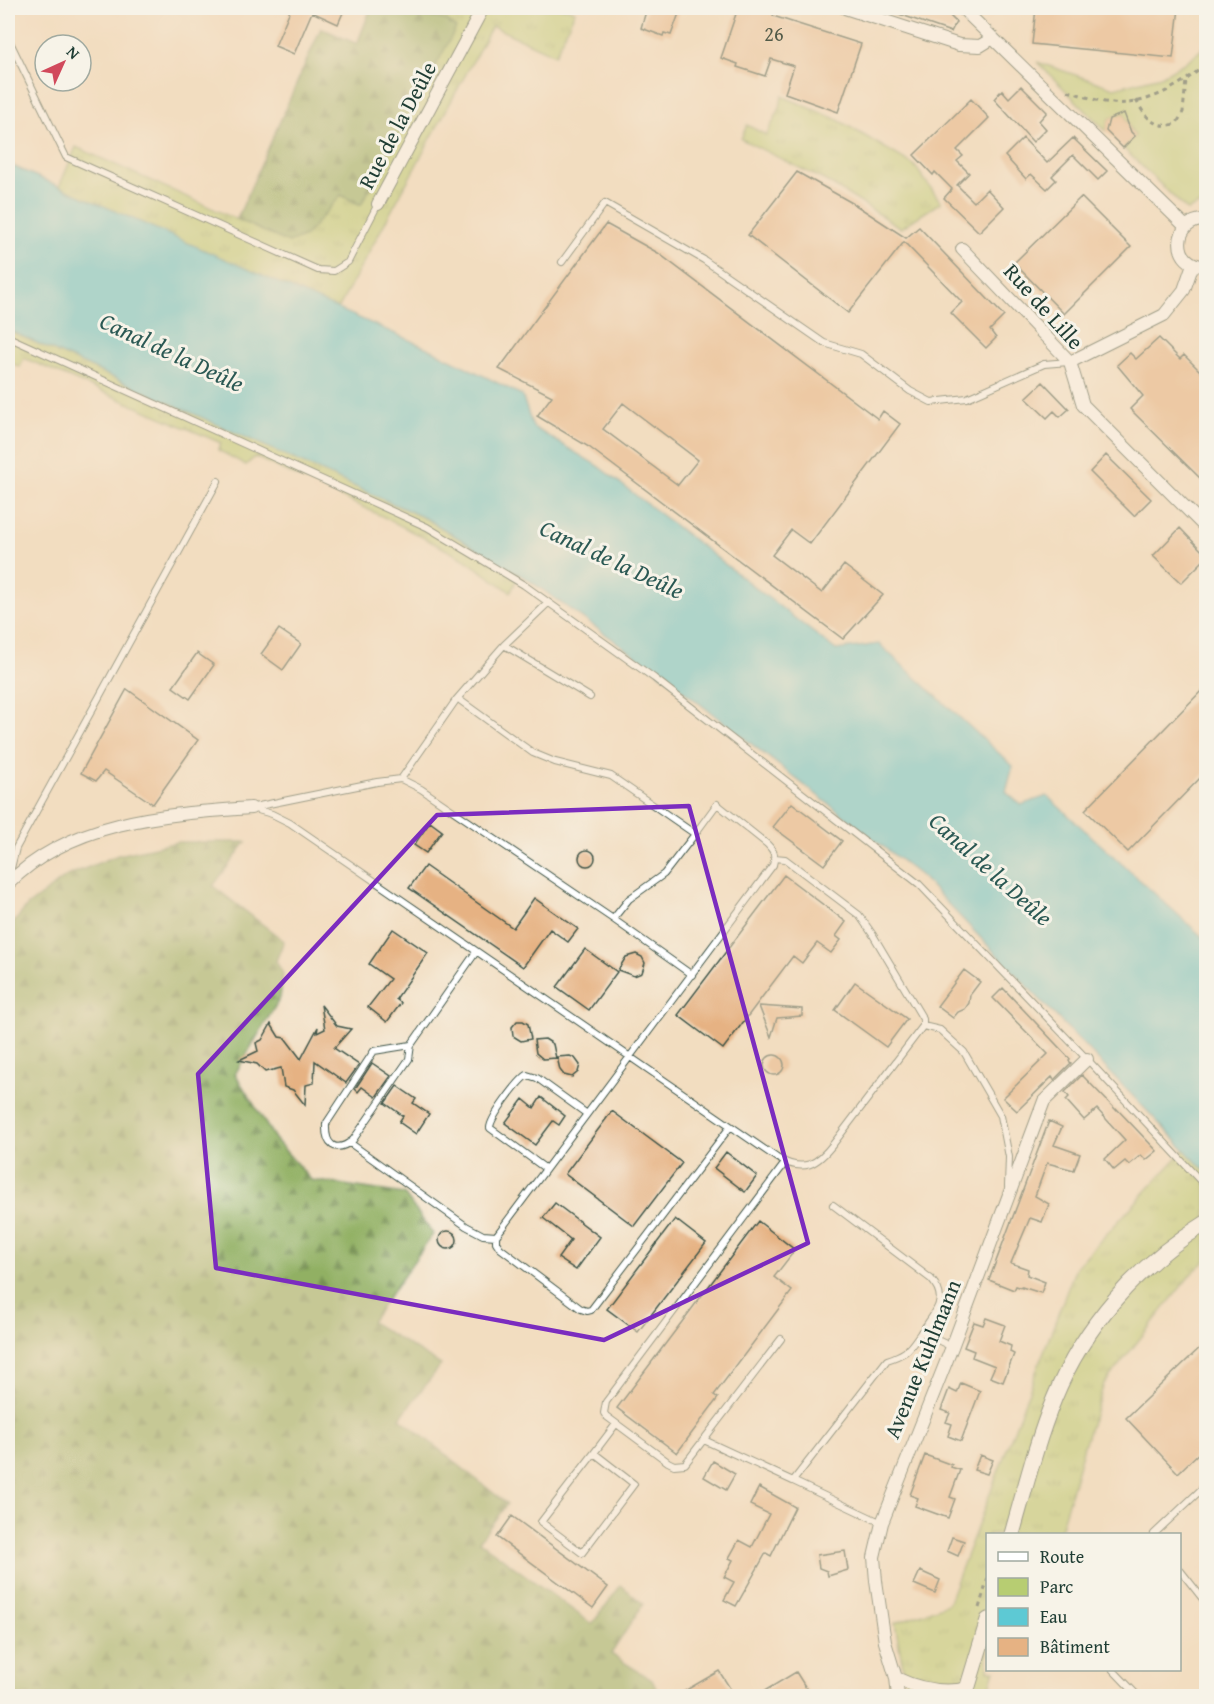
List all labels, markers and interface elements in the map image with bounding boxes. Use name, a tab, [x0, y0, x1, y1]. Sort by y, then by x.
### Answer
house number: 26	[764, 19, 784, 48]
north arrow	[33, 33, 93, 93]
text: N	[61, 40, 86, 65]
street label: Rue de la Deûle	[350, 56, 444, 194]
street label: Rue de Lille	[997, 256, 1091, 356]
water label: Canal de la Deûle	[94, 303, 250, 401]
water label: Canal de la Deûle	[534, 510, 690, 608]
water label: Canal de la Deûle	[922, 804, 1061, 934]
street label: Avenue Kuhlmann	[876, 1274, 969, 1443]
legend	[986, 1533, 1181, 1671]
text: Route	[1040, 1543, 1084, 1570]
text: Parc	[1040, 1573, 1073, 1600]
text: Eau	[1040, 1603, 1068, 1630]
text: Bâtiment	[1040, 1633, 1110, 1660]

